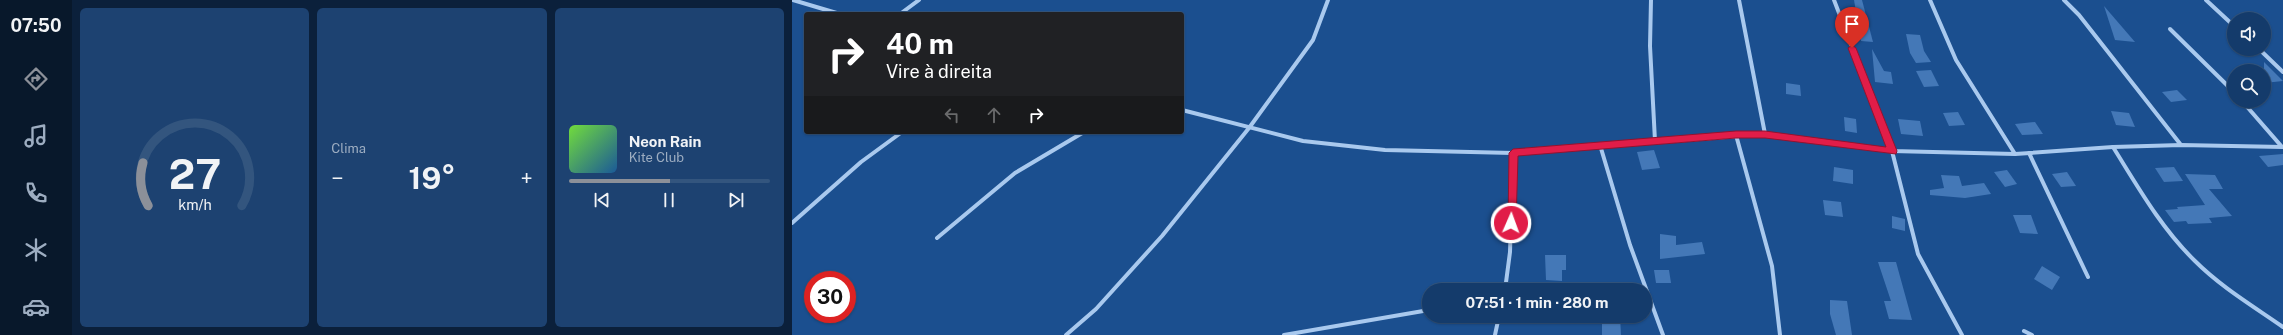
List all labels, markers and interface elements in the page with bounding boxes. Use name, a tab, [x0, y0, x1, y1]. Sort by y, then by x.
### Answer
pin	[1835, 7.0, 1869, 48]
map controls	[2227, 12, 2271, 108]
button: sound	[2227, 12, 2271, 56]
icon: arrive	[1841, 13, 1863, 35]
text: 07:50	[10, 15, 62, 36]
text: 40 m	[886, 27, 954, 60]
icon: right	[820, 28, 872, 80]
text: Vire à direita	[886, 61, 992, 82]
button: search	[2227, 64, 2271, 108]
icon: directions	[22, 65, 50, 93]
icon: left	[941, 104, 963, 126]
icon: ahead	[983, 104, 1005, 126]
icon: right	[1025, 104, 1047, 126]
icon: music	[22, 122, 50, 150]
text: Neon Rain	[629, 133, 701, 150]
text: Clima	[331, 141, 366, 156]
text: 27	[168, 148, 221, 197]
text: Kite Club	[629, 150, 684, 165]
text: 19°	[409, 160, 455, 196]
text: −	[331, 165, 344, 191]
text: +	[520, 165, 533, 191]
icon: phone	[22, 179, 50, 207]
icon: previous	[591, 189, 613, 211]
icon: pause	[658, 189, 680, 211]
icon: next	[725, 189, 747, 211]
text: km/h	[178, 195, 211, 212]
position arrow	[1490, 202, 1532, 244]
icon: climate	[22, 236, 50, 264]
speed limit sign: 30	[804, 271, 856, 323]
icon: car	[22, 293, 50, 321]
text: 07:51 · 1 min · 280 m	[1466, 294, 1608, 311]

